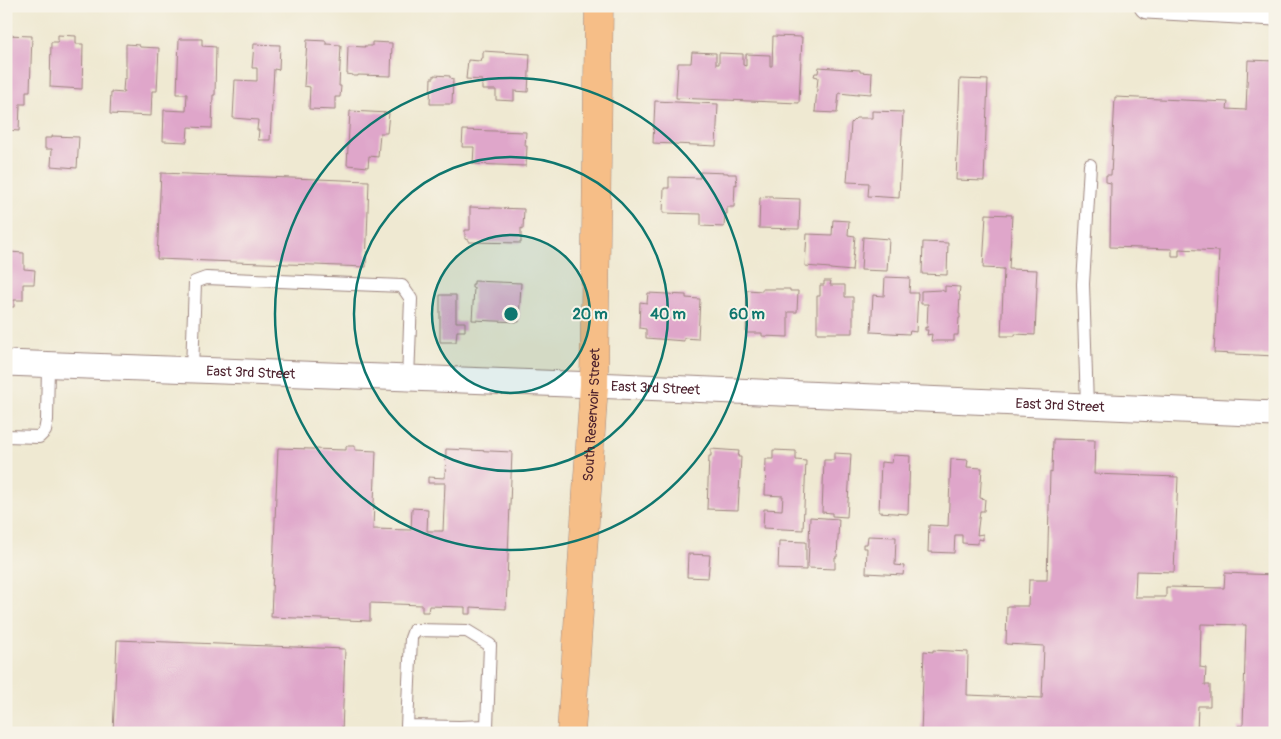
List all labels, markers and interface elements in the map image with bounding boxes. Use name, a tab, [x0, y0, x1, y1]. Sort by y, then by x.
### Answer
centre of rings	[502, 305, 520, 323]
text: 20 m	[572, 305, 608, 324]
text: 40 m	[650, 305, 686, 324]
text: 60 m	[729, 305, 765, 324]
street label: South Reservoir Street	[579, 347, 603, 482]
street label: East 3rd Street	[206, 362, 296, 382]
street label: East 3rd Street	[611, 377, 701, 398]
street label: East 3rd Street	[1015, 394, 1105, 415]

